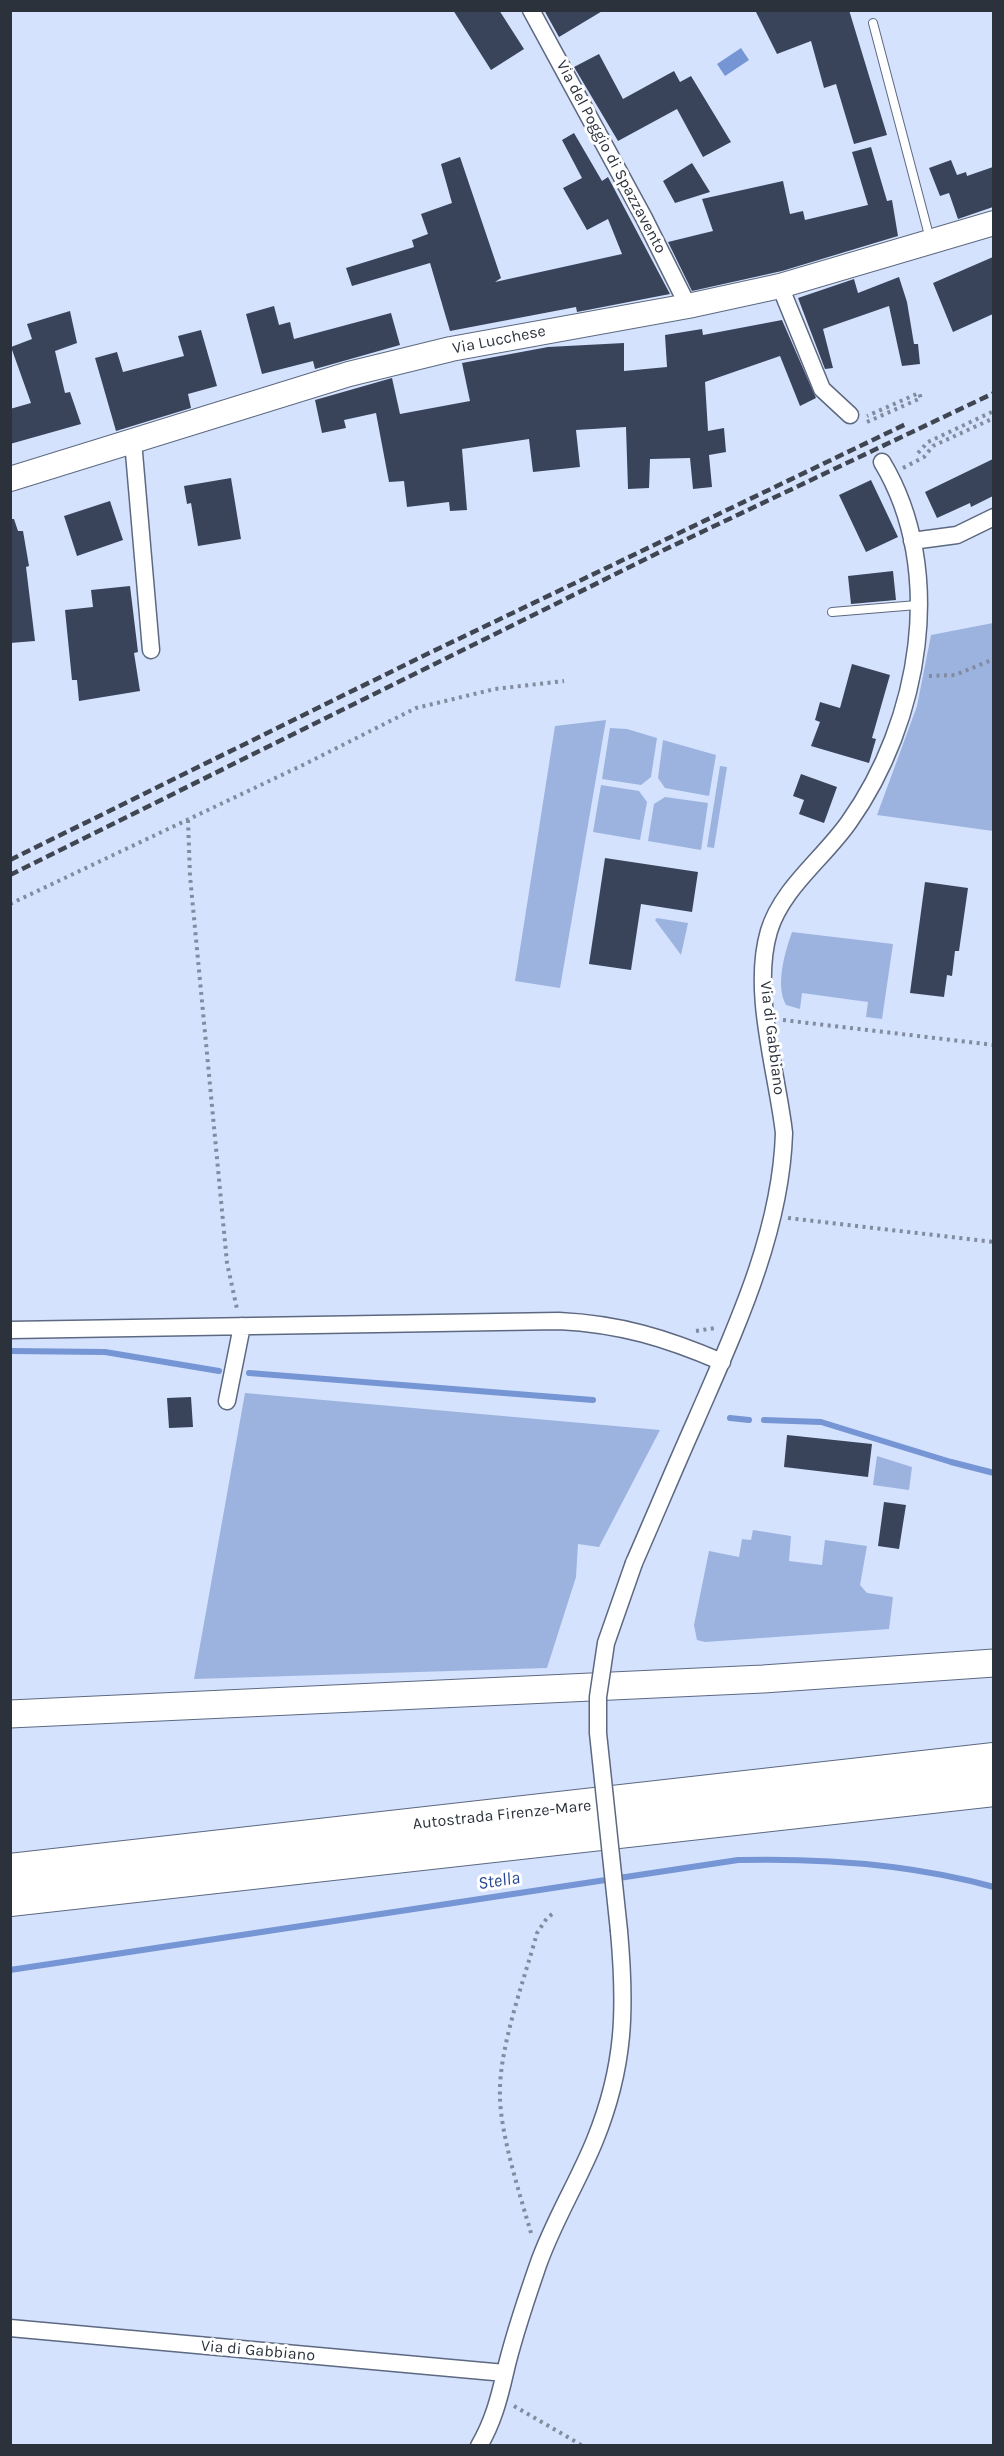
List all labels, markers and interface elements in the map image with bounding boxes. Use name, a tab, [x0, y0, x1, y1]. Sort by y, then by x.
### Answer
street label: Via del Poggio di Spazzavento	[552, 57, 670, 257]
street label: Via Lucchese	[451, 322, 547, 358]
street label: Via di Gabbiano	[755, 980, 789, 1096]
street label: Autostrada Firenze-Mare	[412, 1796, 592, 1834]
water label: Stella	[476, 1867, 522, 1895]
street label: Via di Gabbiano	[200, 2336, 316, 2366]

